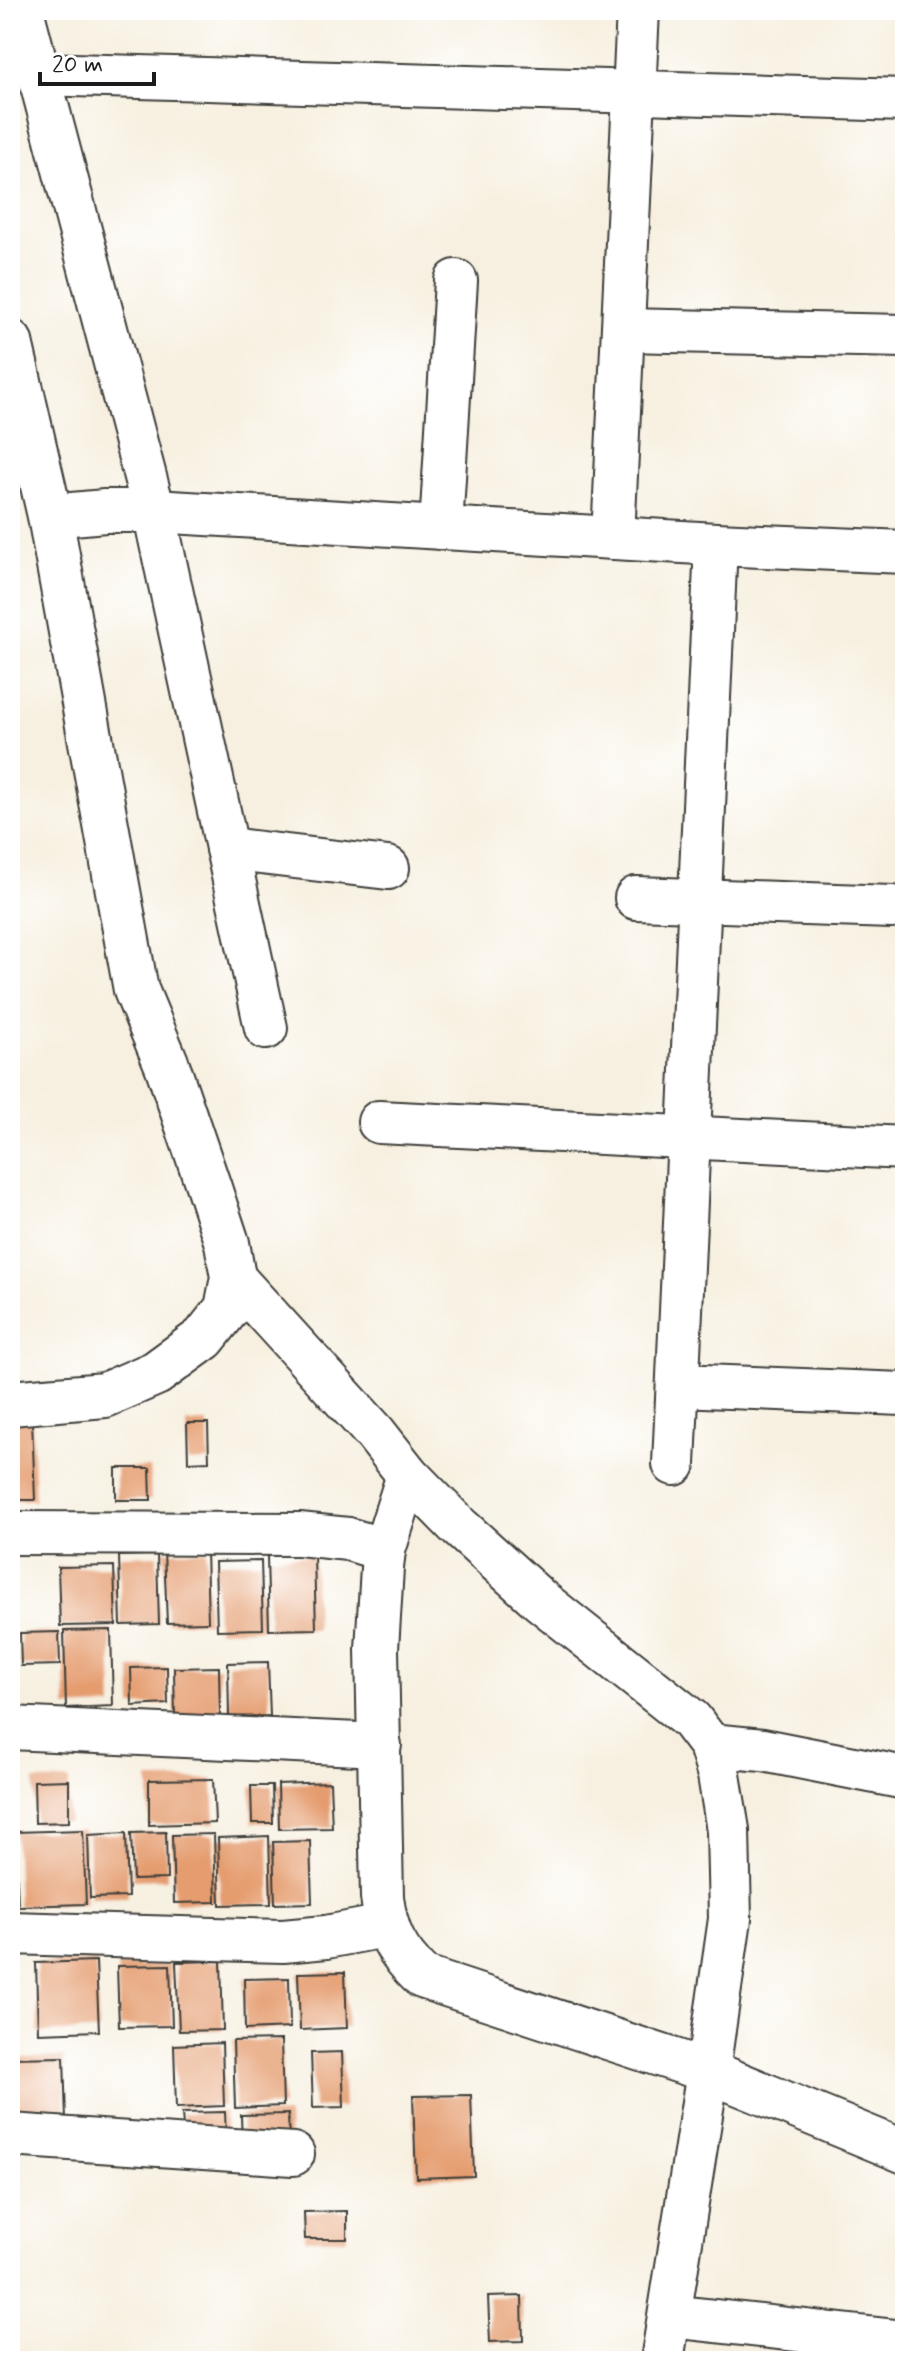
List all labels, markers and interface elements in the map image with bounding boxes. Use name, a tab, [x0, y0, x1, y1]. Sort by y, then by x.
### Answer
scale bar	[40, 36, 154, 86]
text: 20 m	[52, 50, 103, 81]

